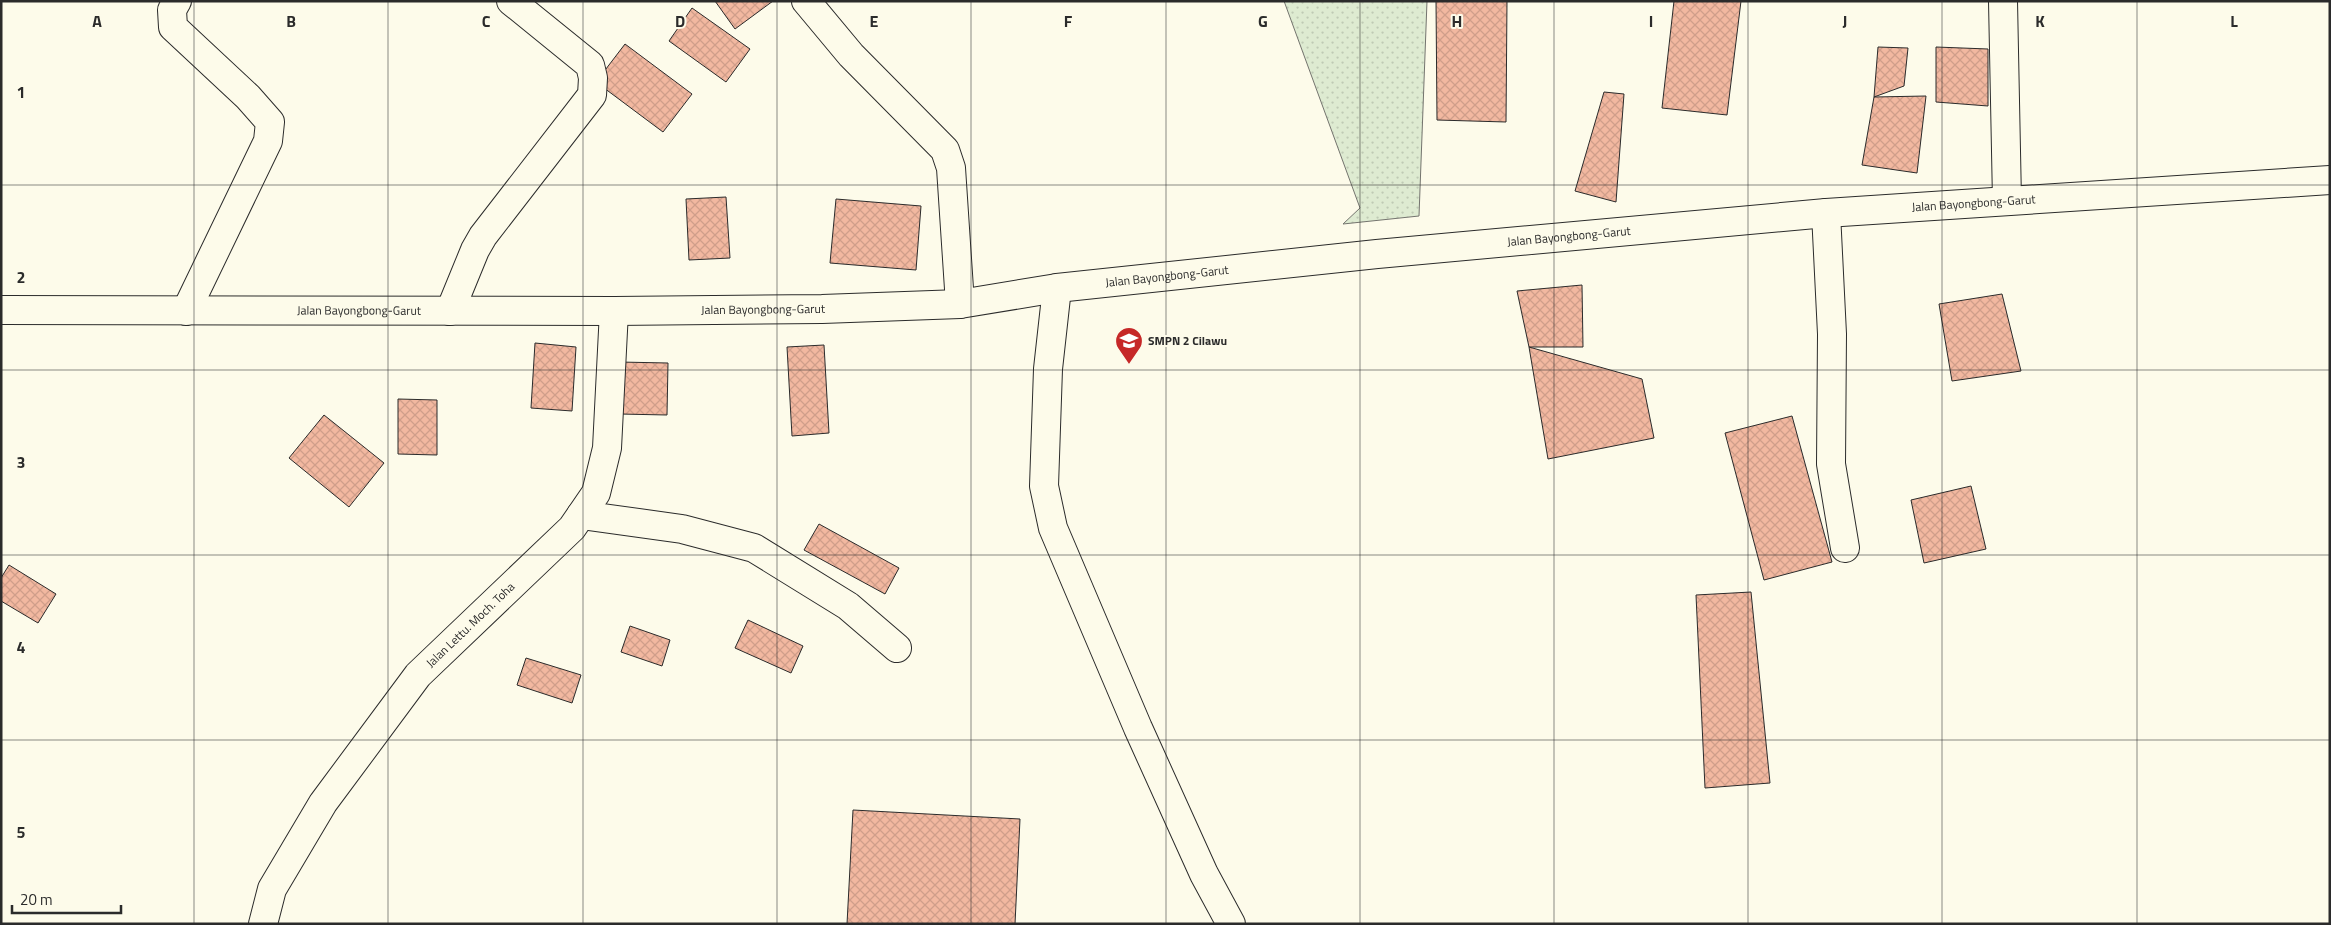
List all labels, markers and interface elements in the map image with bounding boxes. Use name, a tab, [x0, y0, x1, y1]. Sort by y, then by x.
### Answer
text: A	[92, 9, 102, 33]
text: B	[286, 9, 296, 33]
text: C	[482, 9, 491, 33]
text: D	[675, 9, 685, 33]
text: E	[870, 9, 879, 33]
text: F	[1064, 9, 1073, 33]
text: G	[1258, 9, 1268, 33]
text: H	[1452, 9, 1462, 33]
text: I	[1649, 9, 1653, 33]
text: J	[1843, 9, 1847, 33]
text: K	[2035, 9, 2045, 33]
text: L	[2230, 9, 2238, 33]
text: 1	[17, 80, 25, 104]
street label: Jalan Bayongbong-Garut	[1911, 189, 2037, 216]
street label: Jalan Bayongbong-Garut	[1506, 221, 1632, 251]
street label: Jalan Bayongbong-Garut	[1104, 260, 1230, 292]
text: 2	[17, 265, 25, 289]
street label: Jalan Bayongbong-Garut	[701, 299, 826, 319]
street label: Jalan Bayongbong-Garut	[297, 300, 422, 320]
school or university icon: SMPN 2 Cilawu	[1114, 326, 1144, 365]
place label: SMPN 2 Cilawu	[1148, 331, 1227, 350]
text: 3	[17, 450, 25, 474]
street label: Jalan Lettu. Moch. Toha	[421, 578, 519, 672]
text: 4	[17, 635, 26, 659]
text: 5	[17, 820, 26, 844]
scale bar	[12, 882, 121, 914]
text: 20 m	[20, 888, 53, 911]

